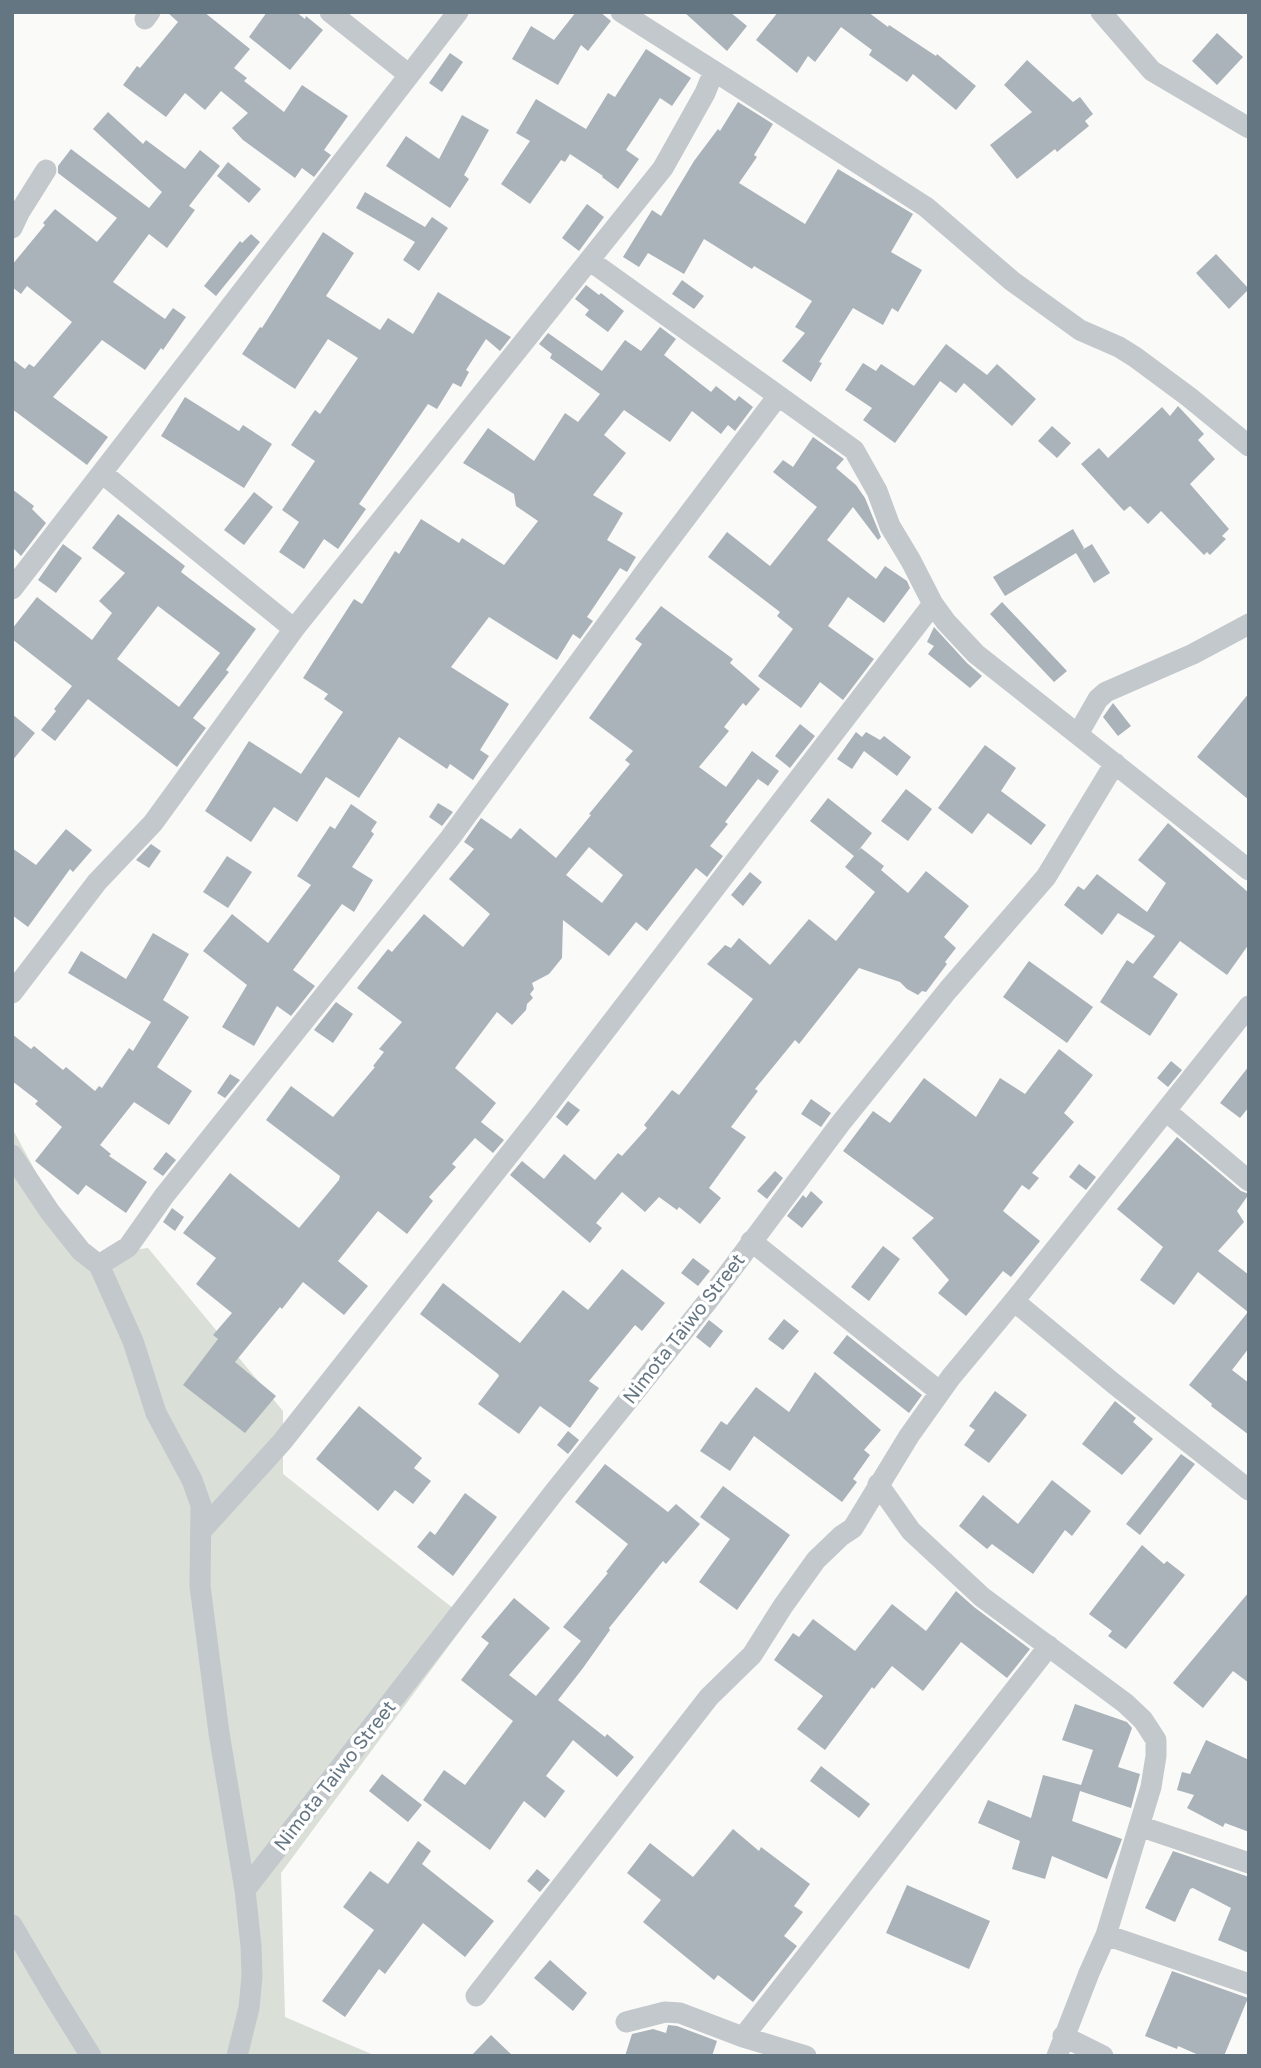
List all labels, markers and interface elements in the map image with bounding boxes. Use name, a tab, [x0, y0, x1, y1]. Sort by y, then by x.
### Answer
street label: Nimota Taiwo Street	[617, 1248, 749, 1408]
street label: Nimota Taiwo Street	[268, 1695, 400, 1855]

